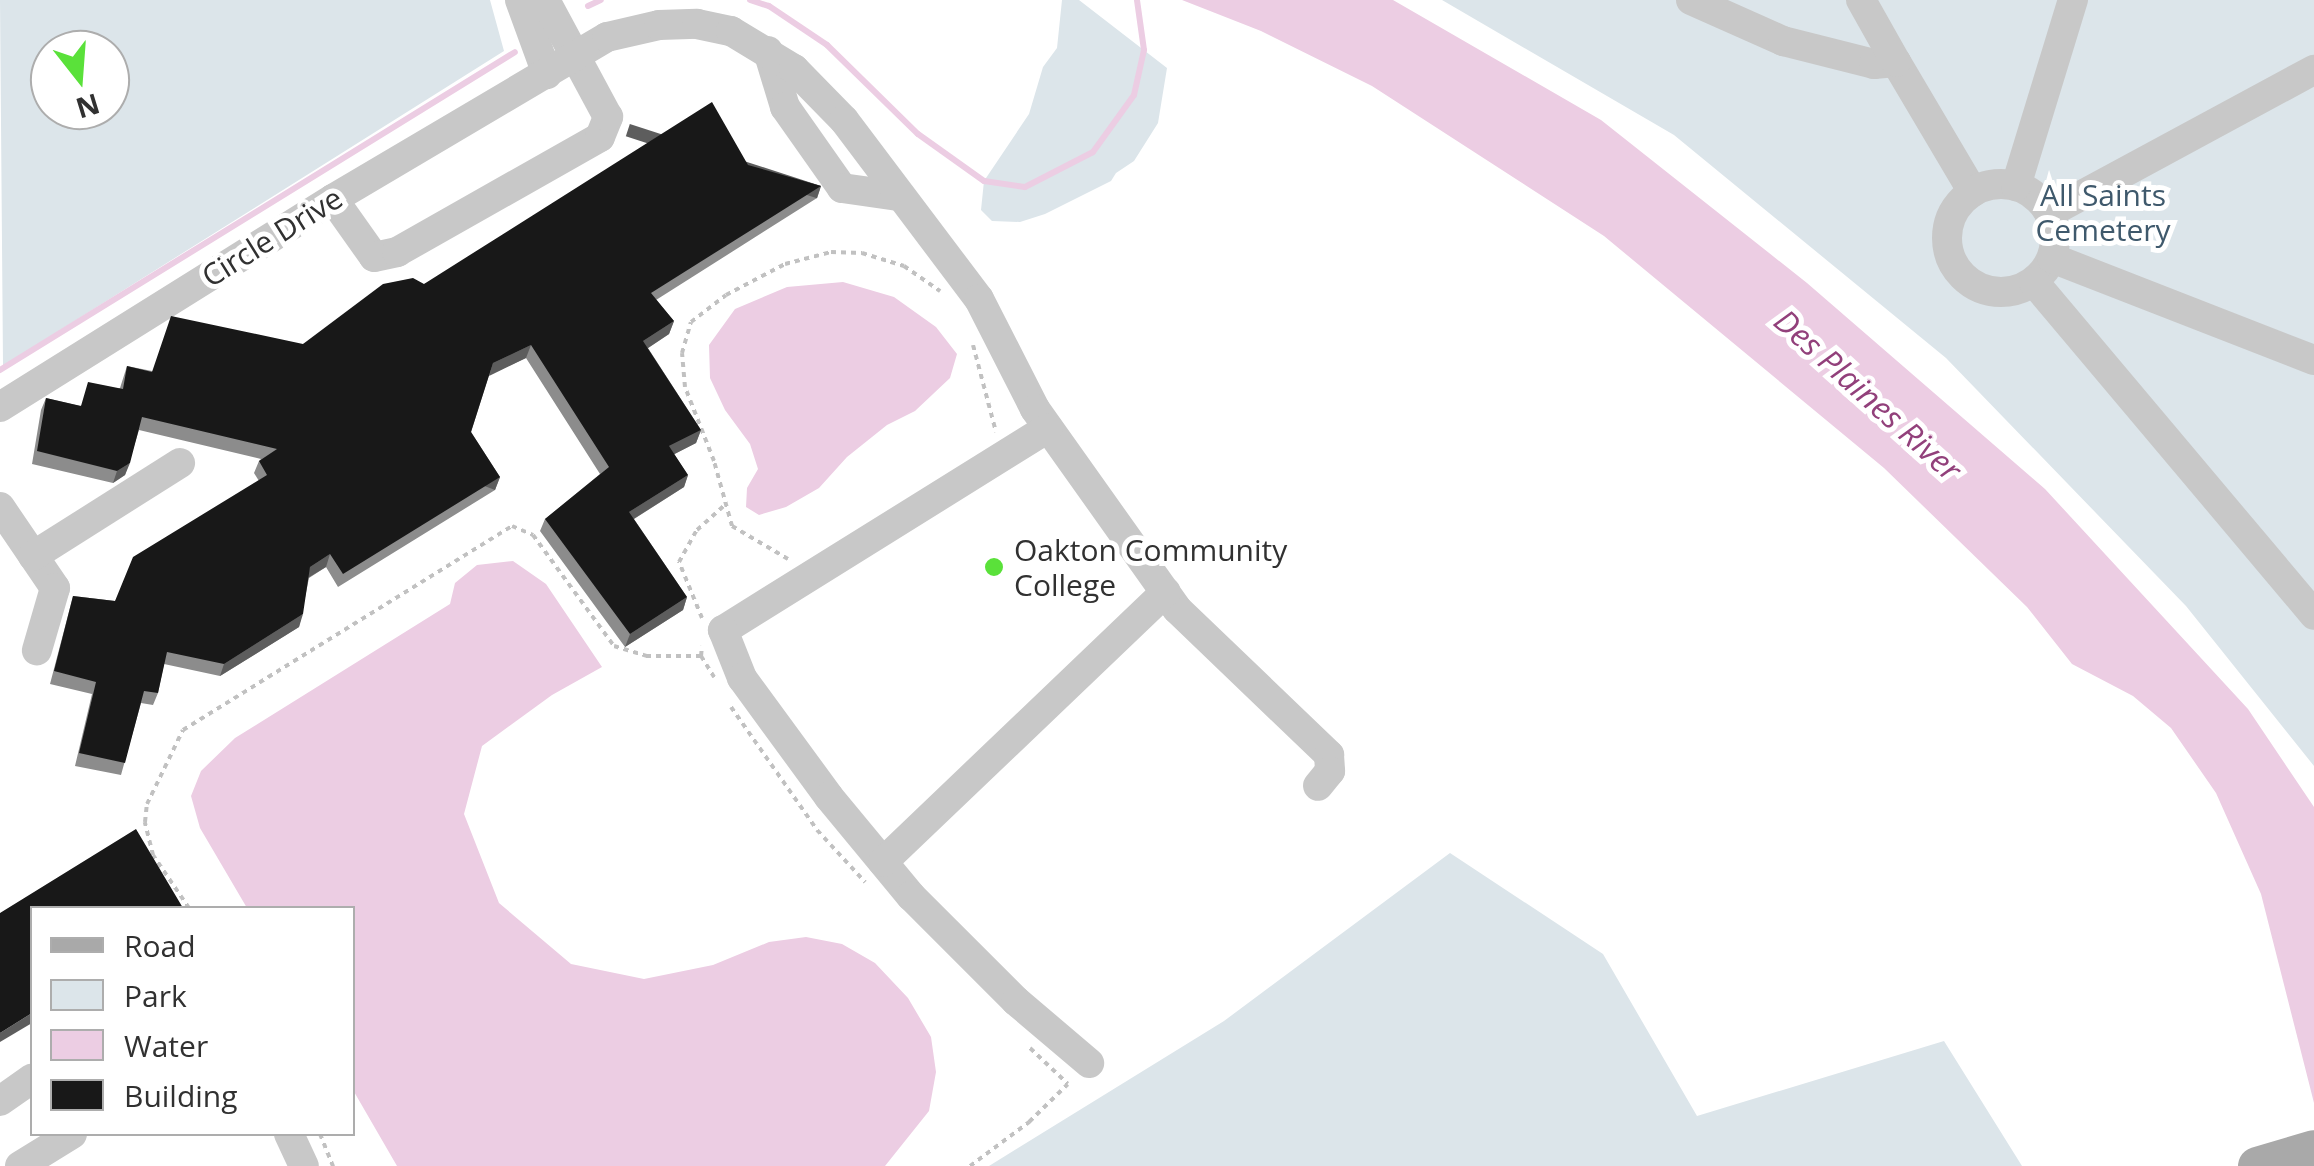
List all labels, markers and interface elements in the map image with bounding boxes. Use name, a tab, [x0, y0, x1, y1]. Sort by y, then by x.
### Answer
north arrow	[30, 30, 130, 130]
text: N	[72, 85, 105, 128]
park label: All Saints Cemetery	[2035, 177, 2171, 248]
street label: Circle Drive	[195, 180, 349, 294]
water label: Des Plaines River	[1767, 301, 1969, 489]
place label: Oakton Community College	[1014, 532, 1287, 602]
marker: Oakton Community College	[983, 556, 1005, 578]
legend	[30, 906, 355, 1136]
text: Road	[124, 925, 196, 966]
text: Park	[124, 975, 187, 1016]
text: Water	[124, 1025, 208, 1066]
text: Building	[124, 1075, 238, 1116]

